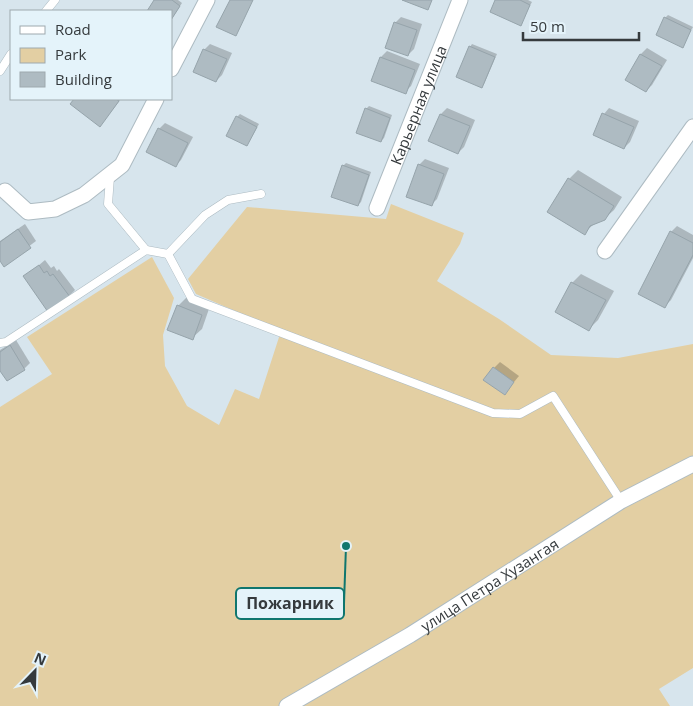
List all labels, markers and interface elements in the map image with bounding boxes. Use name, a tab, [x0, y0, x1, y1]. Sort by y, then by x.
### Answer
legend	[10, 10, 172, 100]
scale bar	[523, 10, 639, 42]
text: 50 m	[530, 16, 565, 36]
text: Road	[55, 19, 91, 39]
street label: Карьерная улица	[385, 42, 451, 167]
text: Park	[55, 44, 86, 64]
text: Building	[55, 69, 112, 89]
street label: улица Петра Хузангая	[417, 533, 562, 636]
callout: Пожарник	[236, 588, 344, 619]
text: Пожарник	[246, 592, 334, 614]
north arrow	[10, 646, 60, 696]
text: N	[31, 648, 49, 670]

